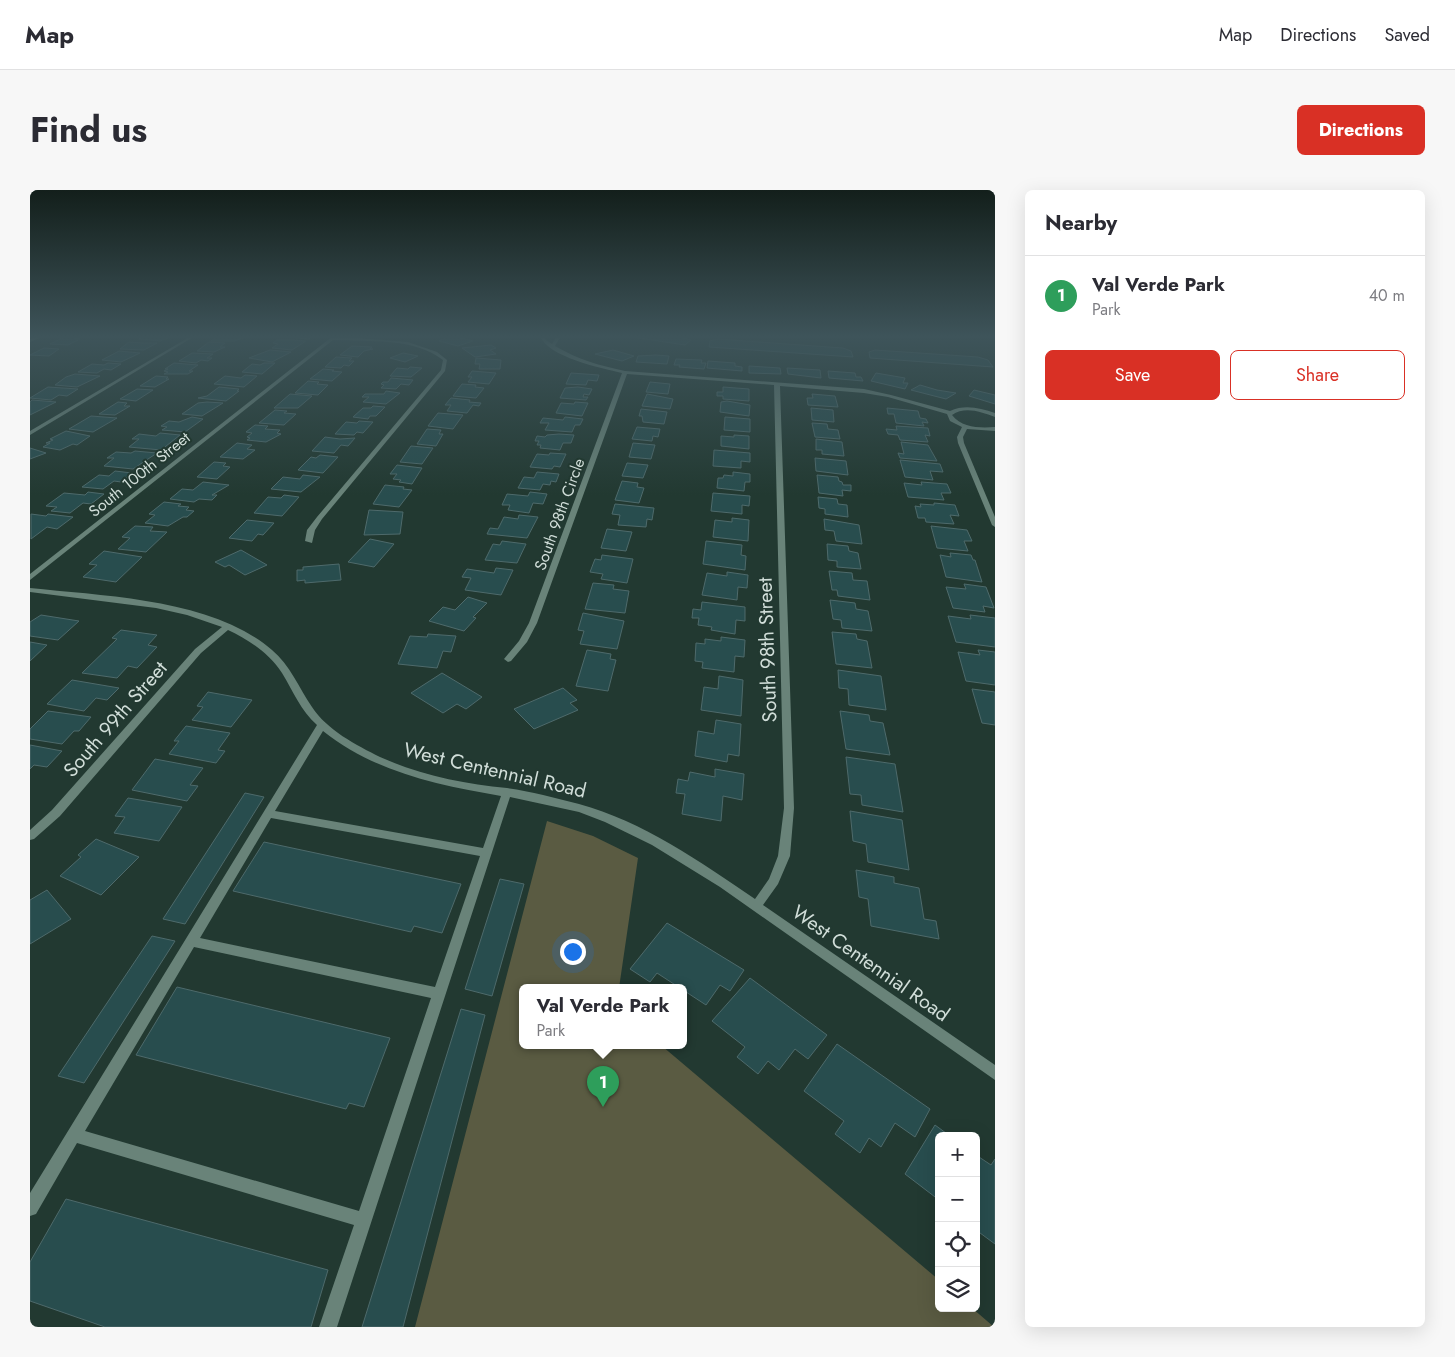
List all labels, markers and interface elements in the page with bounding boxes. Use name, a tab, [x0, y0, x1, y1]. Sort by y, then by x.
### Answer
text: Map	[25, 17, 74, 52]
text: Map	[1219, 22, 1252, 48]
text: Directions	[1280, 22, 1356, 48]
text: Saved	[1384, 22, 1430, 48]
text: Find us	[30, 105, 147, 155]
button: Directions	[1297, 105, 1425, 155]
text: Nearby	[1045, 208, 1117, 238]
text: Val Verde Park	[1092, 271, 1225, 298]
text: 1	[1057, 284, 1065, 307]
text: 40 m	[1369, 284, 1405, 307]
text: Park	[1092, 298, 1121, 321]
button: Save	[1045, 350, 1220, 400]
button: Share	[1230, 350, 1405, 400]
street label: South 100th Street	[84, 426, 195, 523]
street label: South 98th Circle	[529, 455, 590, 573]
street label: South 98th Street	[750, 577, 785, 723]
street label: South 99th Street	[57, 655, 174, 784]
street label: West Centennial Road	[401, 735, 589, 806]
street label: West Centennial Road	[786, 898, 955, 1029]
your location	[560, 939, 586, 965]
popup	[519, 984, 687, 1049]
text: Val Verde Park	[537, 992, 669, 1019]
text: Park	[537, 1019, 565, 1042]
pin: 1	[587, 1066, 619, 1107]
map controls	[935, 1132, 980, 1312]
button: +	[935, 1132, 980, 1177]
button: −	[935, 1177, 980, 1222]
button: locate	[935, 1222, 980, 1267]
button: layers	[935, 1267, 980, 1312]

